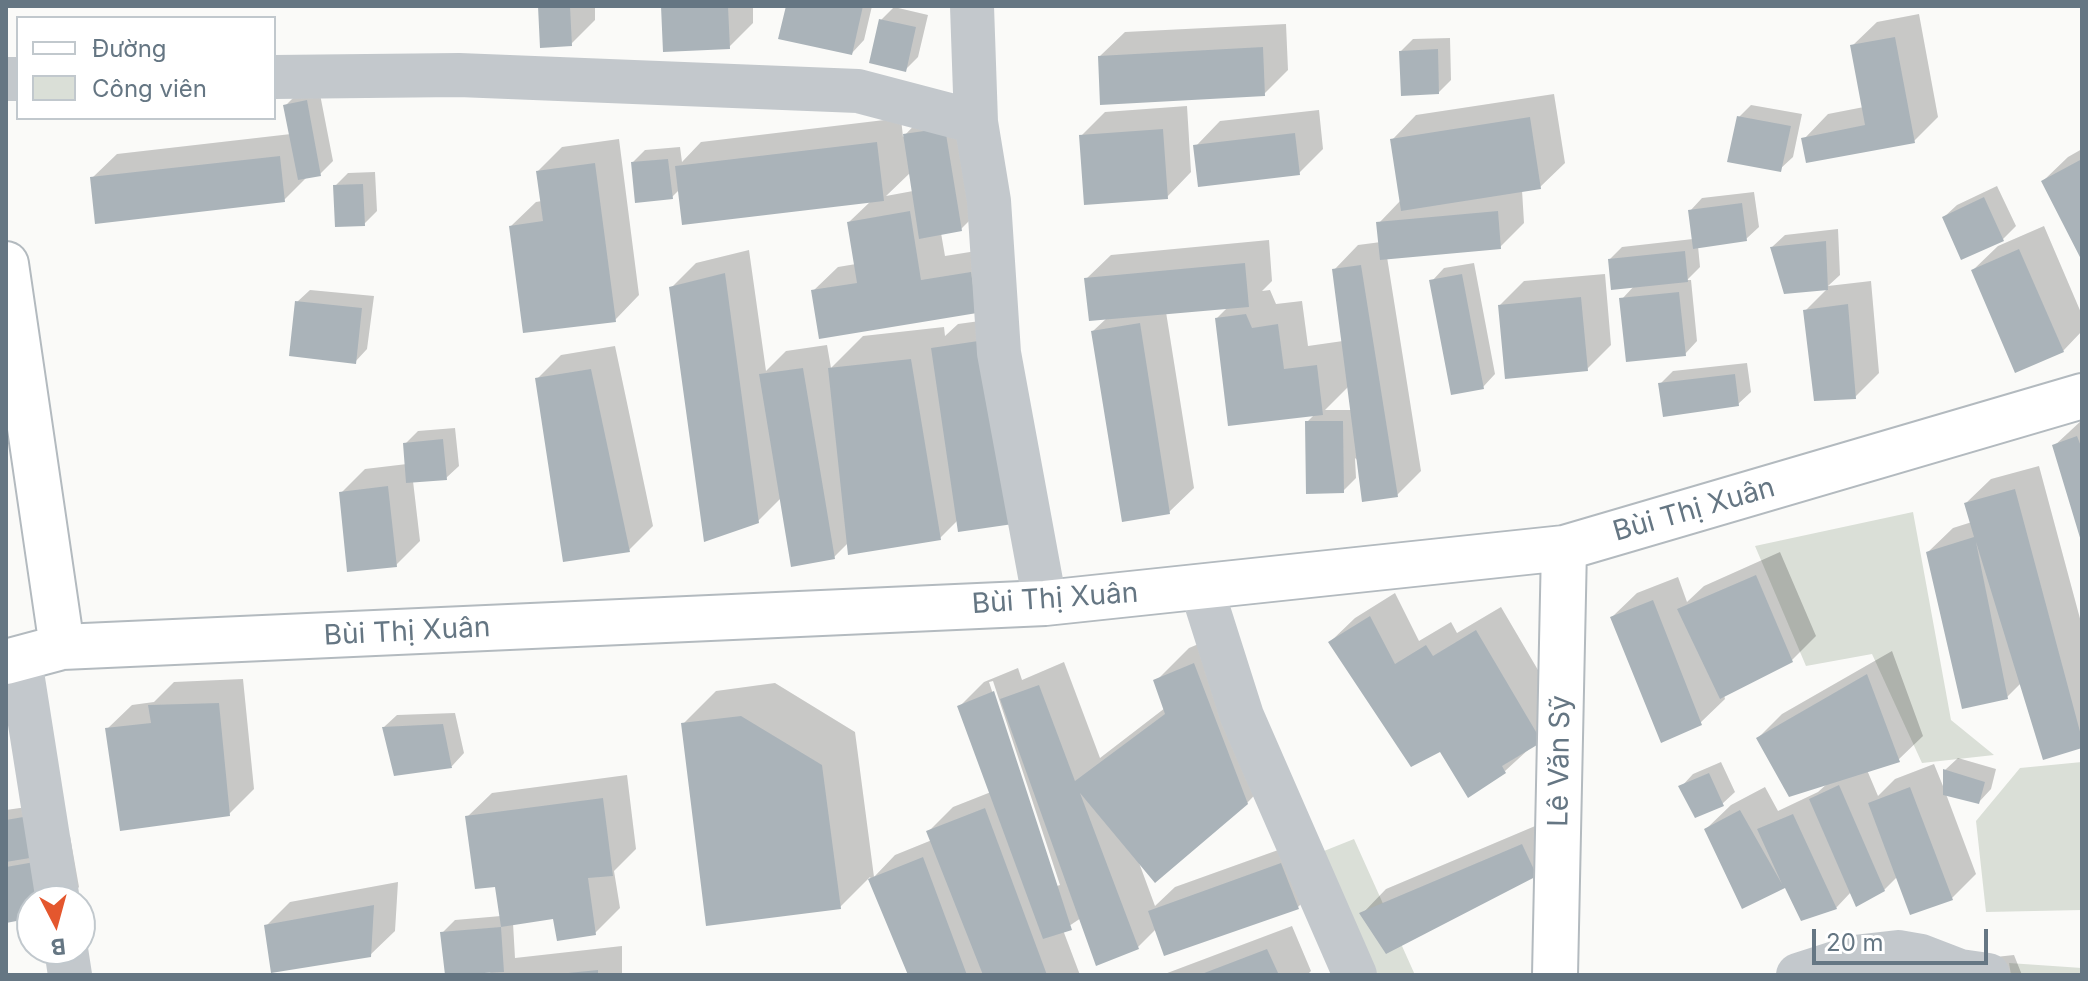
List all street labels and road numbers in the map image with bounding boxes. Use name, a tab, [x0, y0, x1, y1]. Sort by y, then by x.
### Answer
street label: Bùi Thị Xuân	[1609, 471, 1779, 549]
street label: Bùi Thị Xuân	[971, 576, 1139, 622]
street label: Bùi Thị Xuân	[323, 611, 491, 653]
street label: Lê Văn Sỹ	[1542, 695, 1578, 827]

